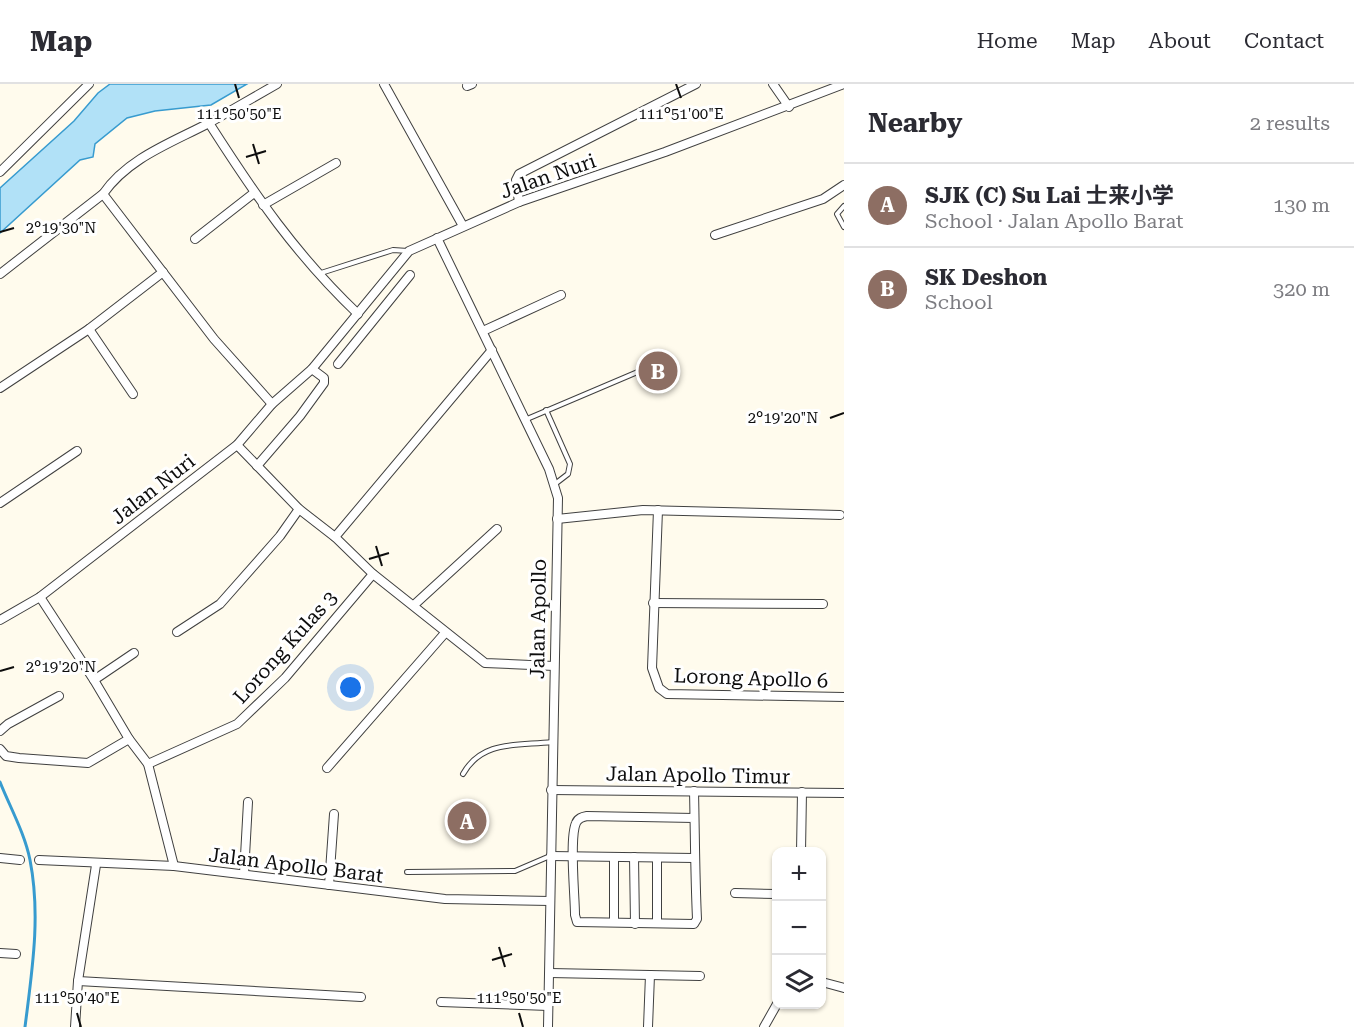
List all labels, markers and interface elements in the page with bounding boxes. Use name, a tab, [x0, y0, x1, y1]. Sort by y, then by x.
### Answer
text: Map	[30, 25, 92, 58]
text: Home	[977, 29, 1038, 53]
text: Map	[1071, 29, 1116, 53]
text: About	[1149, 29, 1211, 53]
text: Contact	[1244, 29, 1324, 53]
text: 111°50'50"E	[196, 105, 282, 123]
text: 111°51'00"E	[638, 105, 724, 123]
text: Nearby	[868, 108, 962, 138]
text: 2 results	[1250, 111, 1330, 135]
street label: Jalan Nuri	[497, 148, 599, 204]
text: SJK (C) Su Lai 士来小学	[925, 183, 1174, 208]
text: A	[880, 193, 895, 217]
text: 130 m	[1273, 193, 1330, 217]
text: School · Jalan Apollo Barat	[925, 209, 1184, 233]
text: 2°19'30"N	[26, 219, 96, 237]
text: SK Deshon	[925, 265, 1047, 290]
text: B	[880, 277, 895, 301]
text: 320 m	[1273, 277, 1330, 301]
text: School	[925, 290, 993, 314]
pin: B	[638, 348, 678, 394]
text: 2°19'20"N	[748, 409, 818, 427]
street label: Jalan Nuri	[106, 449, 200, 529]
street label: Jalan Apollo	[525, 559, 551, 679]
street label: Lorong Kulas 3	[228, 586, 342, 708]
text: 2°19'20"N	[26, 658, 96, 676]
street label: Lorong Apollo 6	[673, 663, 829, 693]
your location	[336, 673, 365, 702]
street label: Jalan Apollo Timur	[606, 761, 790, 789]
pin: A	[448, 798, 486, 844]
street label: Jalan Apollo Barat	[207, 842, 385, 888]
map controls	[772, 847, 826, 1009]
button: +	[772, 847, 826, 901]
button: −	[772, 901, 826, 955]
button: layers	[772, 955, 826, 1009]
text: 111°50'40"E	[34, 989, 120, 1007]
text: 111°50'50"E	[476, 989, 562, 1007]

